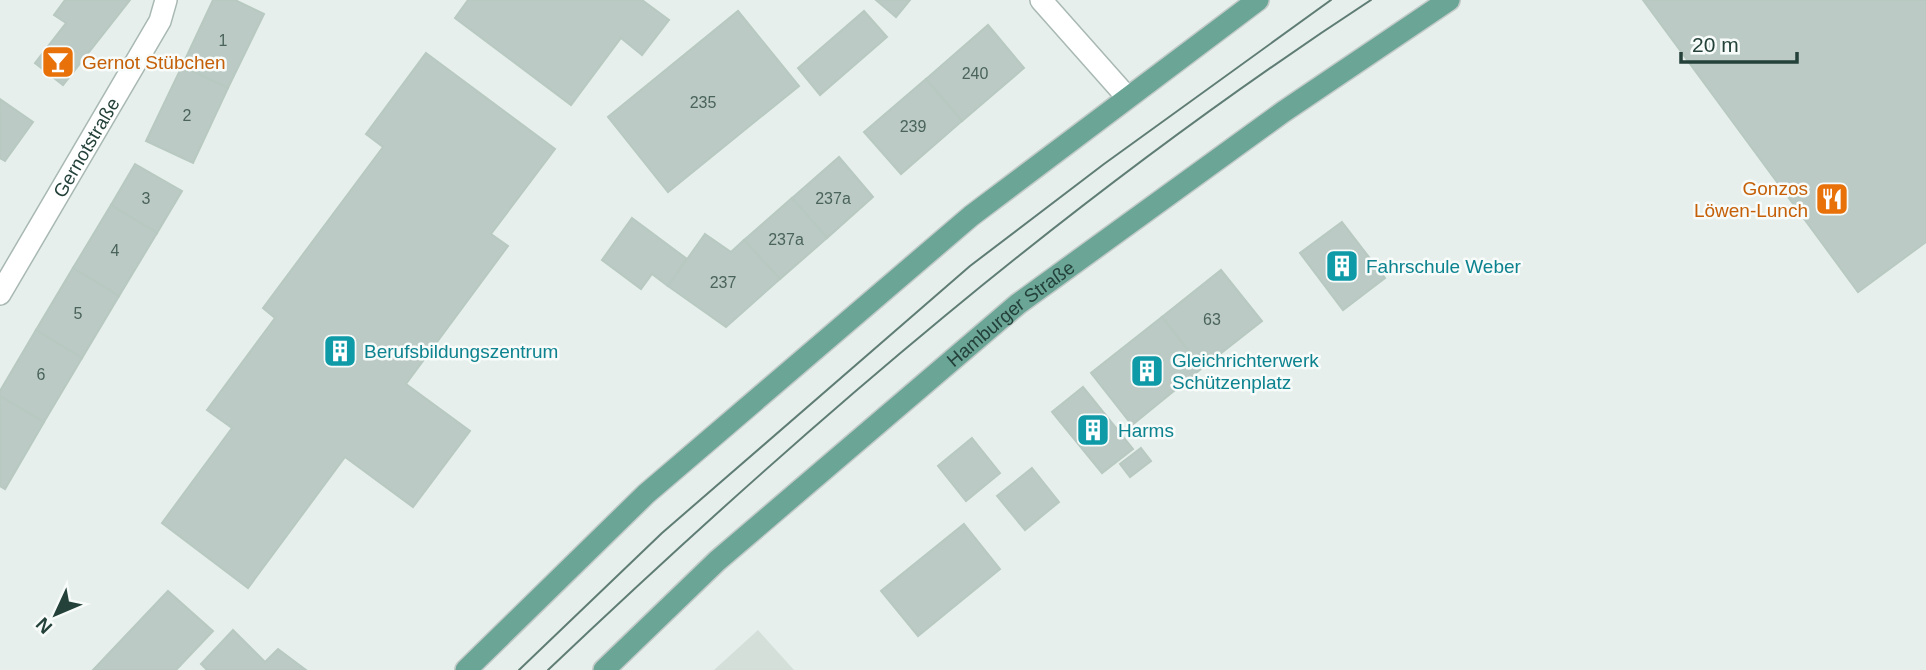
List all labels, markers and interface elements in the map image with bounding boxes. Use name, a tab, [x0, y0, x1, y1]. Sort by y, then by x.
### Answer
scale bar	[1681, 21, 1797, 65]
house number: 1	[219, 32, 228, 49]
text: 20 m	[1692, 33, 1739, 56]
bar icon: Gernot Stübchen	[39, 43, 77, 81]
place label: Gernot Stübchen	[82, 52, 226, 73]
house number: 240	[962, 65, 988, 82]
street label: Gernotstraße	[49, 94, 124, 201]
house number: 235	[690, 94, 716, 111]
house number: 2	[183, 107, 192, 124]
house number: 239	[900, 118, 926, 135]
place label: Gonzos Löwen-Lunch	[1694, 178, 1808, 221]
restaurant icon: Gonzos Löwen-Lunch	[1813, 180, 1851, 218]
house number: 3	[142, 190, 151, 207]
house number: 237a	[815, 190, 851, 207]
house number: 237a	[768, 231, 804, 248]
house number: 4	[111, 242, 120, 259]
building icon: Fahrschule Weber	[1323, 247, 1361, 285]
place label: Fahrschule Weber	[1366, 256, 1522, 277]
street label: Hamburger Straße	[943, 257, 1079, 371]
house number: 237	[710, 274, 736, 291]
house number: 5	[74, 305, 83, 322]
house number: 63	[1203, 311, 1221, 328]
building icon: Berufsbildungszentrum	[321, 332, 359, 370]
place label: Berufsbildungszentrum	[364, 341, 558, 362]
place label: Gleichrichterwerk Schützenplatz	[1172, 350, 1319, 393]
building icon: Gleichrichterwerk Schützenplatz	[1128, 352, 1166, 390]
house number: 6	[37, 366, 46, 383]
building icon: Harms	[1074, 411, 1112, 449]
place label: Harms	[1118, 420, 1174, 441]
north arrow	[21, 579, 91, 649]
text: N	[32, 613, 56, 638]

